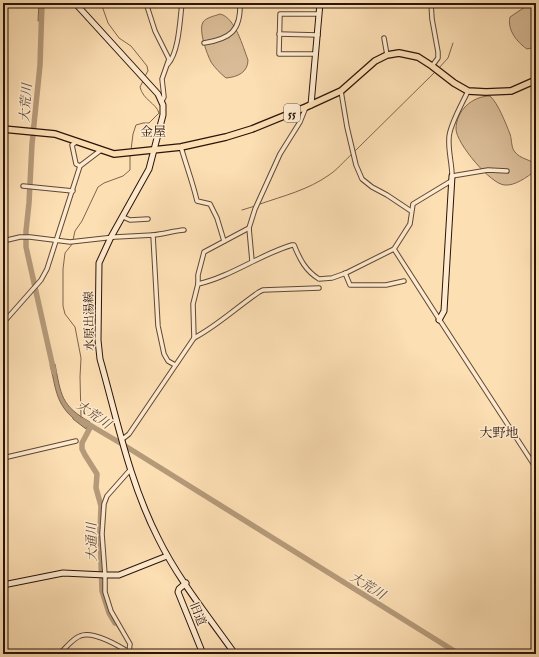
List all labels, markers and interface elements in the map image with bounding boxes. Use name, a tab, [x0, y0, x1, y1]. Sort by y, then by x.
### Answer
water label: 大荒川	[17, 81, 36, 123]
road number: 55	[284, 104, 300, 122]
district label: 金屋	[140, 124, 166, 141]
street label: 水原出湯線	[81, 291, 98, 351]
water label: 大荒川	[72, 397, 116, 435]
district label: 大野地	[479, 425, 519, 442]
water label: 大通川	[84, 520, 101, 562]
water label: 大荒川	[346, 569, 390, 605]
street label: 旧道	[186, 600, 209, 628]

